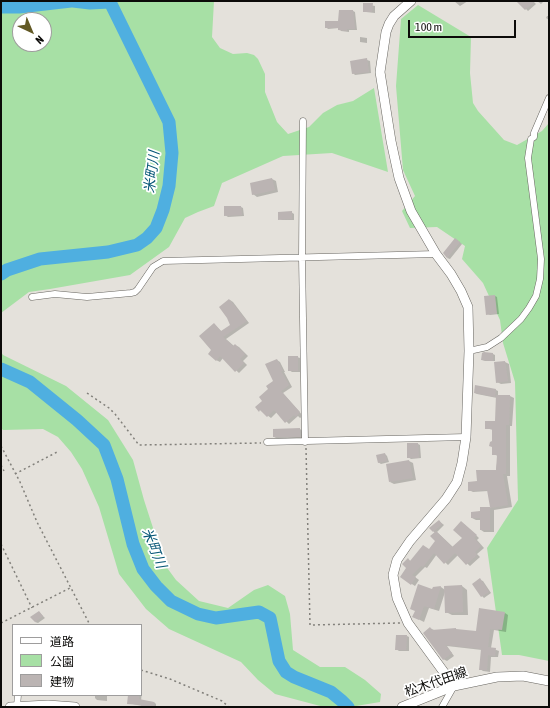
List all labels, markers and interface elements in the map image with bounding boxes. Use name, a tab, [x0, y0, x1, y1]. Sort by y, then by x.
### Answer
north arrow	[12, 12, 52, 52]
scale bar	[410, 12, 518, 38]
text: 100 m	[415, 20, 442, 34]
text: N	[33, 33, 46, 46]
water label: 米町川	[141, 150, 163, 194]
water label: 米町川	[138, 525, 170, 571]
legend	[12, 624, 142, 696]
text: 道路	[50, 635, 74, 649]
text: 公園	[50, 655, 74, 669]
street label: 松木代田線	[403, 664, 469, 700]
text: 建物	[50, 675, 74, 689]

